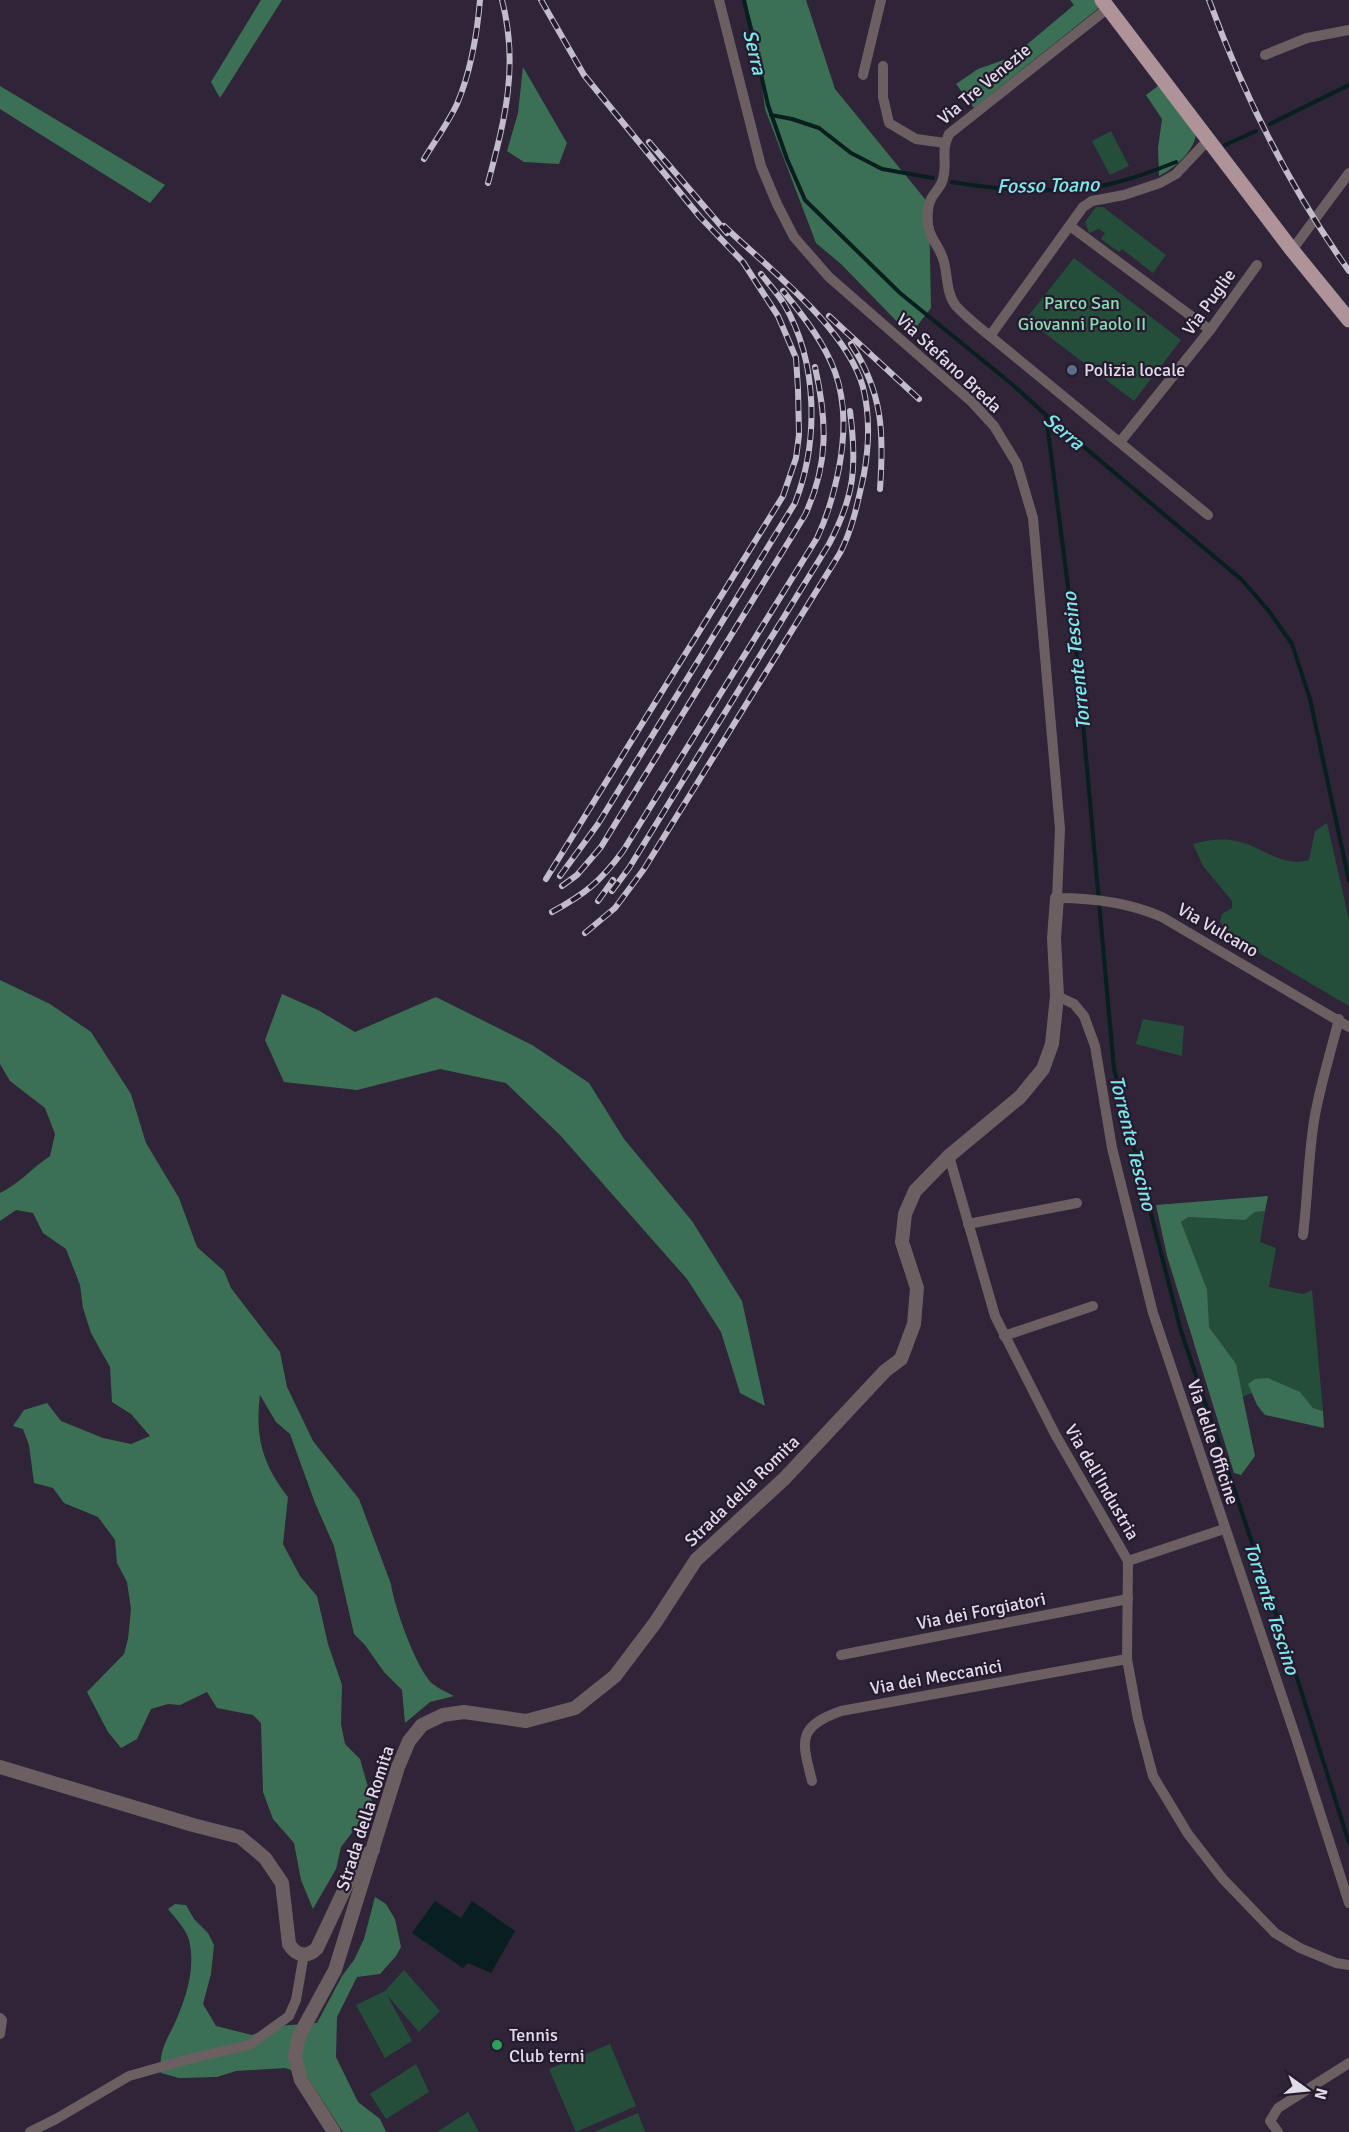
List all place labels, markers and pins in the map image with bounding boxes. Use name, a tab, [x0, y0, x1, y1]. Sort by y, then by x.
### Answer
place label: Polizia locale	[1084, 359, 1185, 381]
marker: Polizia locale	[1065, 363, 1079, 377]
place label: Tennis Club terni	[509, 2024, 585, 2067]
marker: Tennis Club terni	[490, 2038, 504, 2052]

